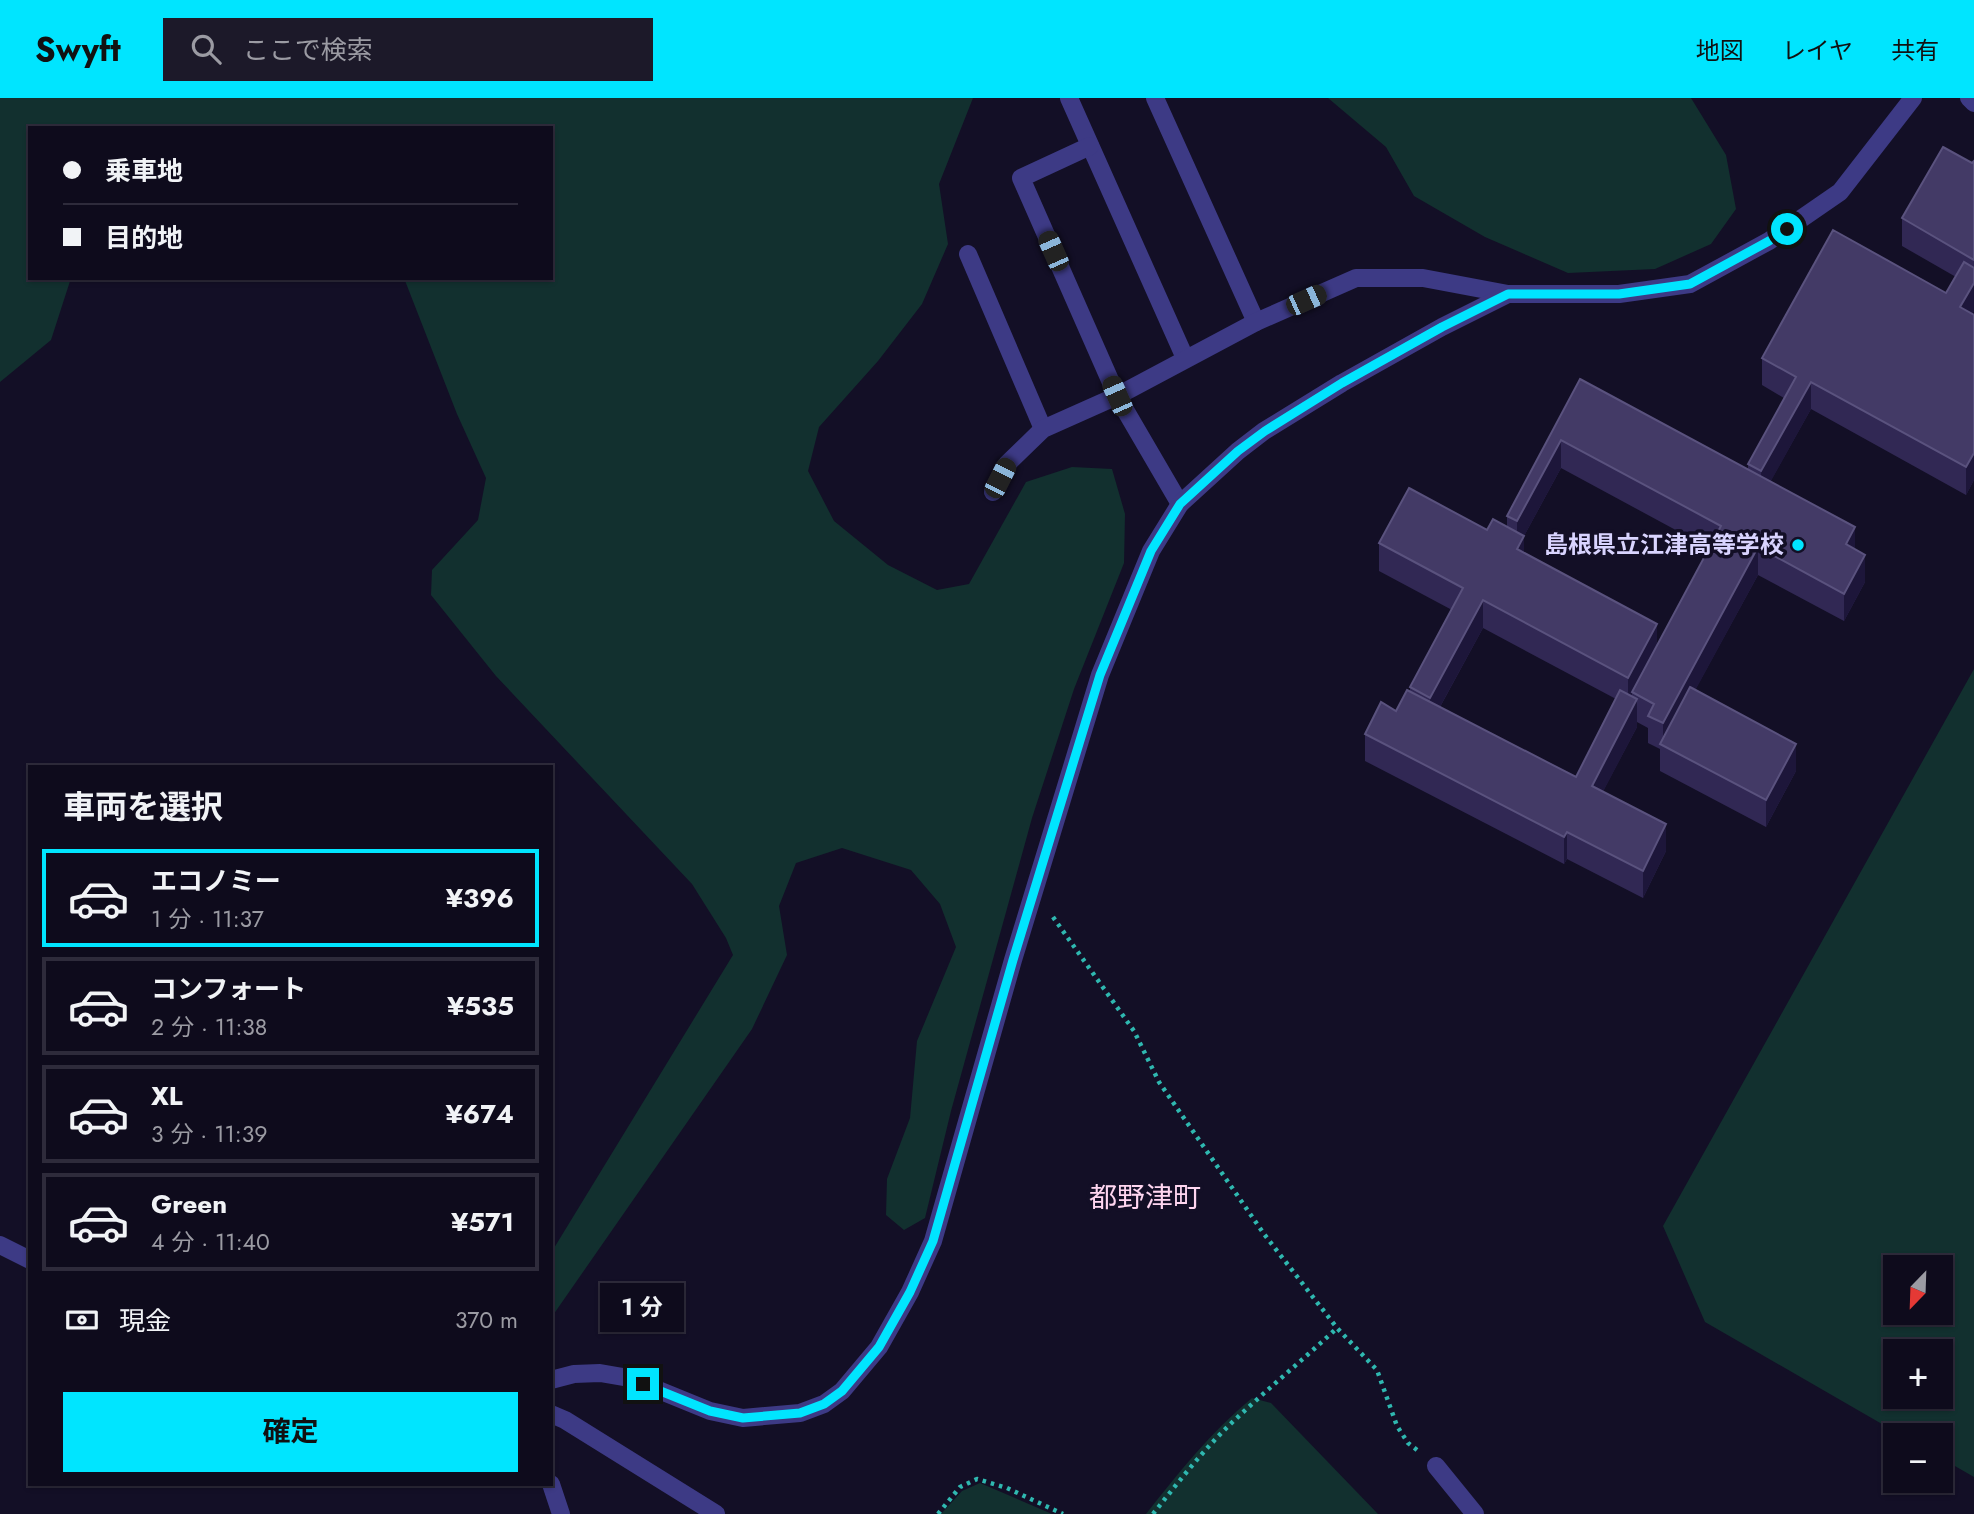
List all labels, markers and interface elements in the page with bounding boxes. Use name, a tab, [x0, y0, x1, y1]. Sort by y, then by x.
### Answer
search box	[163, 18, 653, 81]
text: Swyft	[35, 26, 121, 73]
icon: search	[187, 30, 225, 68]
text: ここで検索	[243, 31, 373, 69]
text: 地図	[1696, 33, 1744, 68]
text: レイヤ	[1782, 33, 1853, 68]
text: 共有	[1891, 33, 1939, 68]
text: 乗車地	[105, 152, 183, 190]
route start	[1771, 213, 1803, 245]
text: 目的地	[105, 219, 183, 257]
car	[1035, 228, 1072, 274]
car	[1283, 282, 1330, 318]
car	[1099, 373, 1136, 419]
car	[982, 455, 1019, 501]
place label: 島根県立江津高等学校	[1544, 527, 1784, 562]
marker: 島根県立江津高等学校	[1790, 537, 1806, 553]
text: 車両を選択	[63, 784, 223, 830]
text: エコノミー	[151, 862, 281, 900]
icon: car	[67, 867, 130, 930]
text: ¥396	[446, 879, 514, 917]
text: 1 分 · 11:37	[151, 902, 264, 936]
text: コンフォート	[151, 970, 306, 1008]
icon: car	[67, 975, 130, 1038]
text: ¥535	[447, 987, 514, 1025]
text: 2 分 · 11:38	[151, 1010, 267, 1044]
text: XL	[151, 1077, 183, 1115]
icon: car	[67, 1083, 130, 1146]
text: ¥674	[445, 1095, 514, 1133]
text: 3 分 · 11:39	[151, 1117, 268, 1151]
district label: 都野津町	[1089, 1177, 1201, 1218]
text: Green	[151, 1185, 227, 1223]
icon: car	[67, 1191, 130, 1254]
text: ¥571	[451, 1203, 514, 1241]
text: 4 分 · 11:40	[151, 1225, 270, 1259]
north arrow	[1883, 1255, 1953, 1325]
map controls	[1883, 1255, 1953, 1493]
callout: 1 分	[601, 1282, 685, 1332]
text: 1 分	[621, 1290, 663, 1324]
icon: cash	[63, 1301, 101, 1339]
text: 現金	[119, 1302, 171, 1340]
text: 370 m	[455, 1303, 518, 1337]
button: +	[1883, 1339, 1953, 1409]
route end	[627, 1368, 659, 1400]
button: 確定	[63, 1392, 518, 1472]
button: −	[1883, 1423, 1953, 1493]

